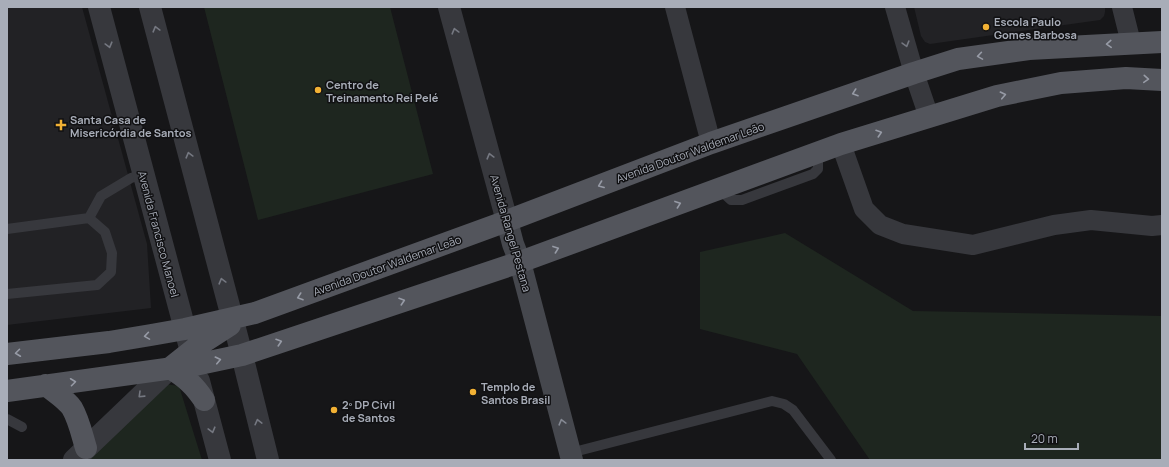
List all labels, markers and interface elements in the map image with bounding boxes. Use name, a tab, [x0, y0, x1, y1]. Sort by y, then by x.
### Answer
place label: Escola Paulo Gomes Barbosa	[994, 14, 1077, 42]
marker: Escola Paulo Gomes Barbosa	[981, 22, 991, 32]
one-way arrow	[152, 26, 161, 33]
one-way arrow	[452, 28, 460, 34]
one-way arrow	[1106, 40, 1112, 48]
one-way arrow	[104, 41, 113, 48]
one-way arrow	[901, 41, 909, 48]
one-way arrow	[977, 51, 983, 60]
one-way arrow	[1143, 75, 1149, 84]
place label: Centro de Treinamento Rei Pelé	[326, 77, 439, 105]
marker: Centro de Treinamento Rei Pelé	[313, 85, 323, 95]
one-way arrow	[852, 88, 859, 97]
one-way arrow	[1000, 91, 1006, 100]
place label: Santa Casa de Misericórdia de Santos	[70, 112, 191, 140]
street label: Avenida Doutor Waldemar Leão	[614, 118, 767, 186]
marker: Santa Casa de Misericórdia de Santos	[55, 119, 67, 131]
one-way arrow	[875, 129, 882, 137]
one-way arrow	[185, 152, 193, 158]
one-way arrow	[486, 153, 494, 160]
street label: Avenida Francisco Manoel	[135, 169, 183, 299]
street label: Avenida Rangel Pestana	[487, 173, 535, 293]
one-way arrow	[598, 180, 605, 188]
one-way arrow	[675, 200, 682, 208]
street label: Avenida Doutor Waldemar Leão	[311, 231, 464, 299]
one-way arrow	[553, 245, 560, 253]
one-way arrow	[218, 278, 226, 284]
one-way arrow	[297, 293, 304, 301]
one-way arrow	[398, 297, 405, 306]
one-way arrow	[143, 331, 150, 340]
one-way arrow	[275, 338, 282, 347]
one-way arrow	[15, 348, 21, 357]
one-way arrow	[215, 356, 221, 364]
one-way arrow	[70, 377, 76, 386]
place label: Templo de Santos Brasil	[481, 379, 550, 407]
marker: Templo de Santos Brasil	[468, 387, 478, 397]
one-way arrow	[139, 390, 146, 397]
place label: 2º DP Civil de Santos	[342, 397, 395, 425]
marker: 2º DP Civil de Santos	[329, 405, 339, 415]
one-way arrow	[255, 419, 263, 425]
one-way arrow	[558, 419, 567, 426]
scale bar	[1025, 425, 1078, 451]
one-way arrow	[207, 426, 216, 433]
text: 20 m	[1031, 430, 1058, 447]

